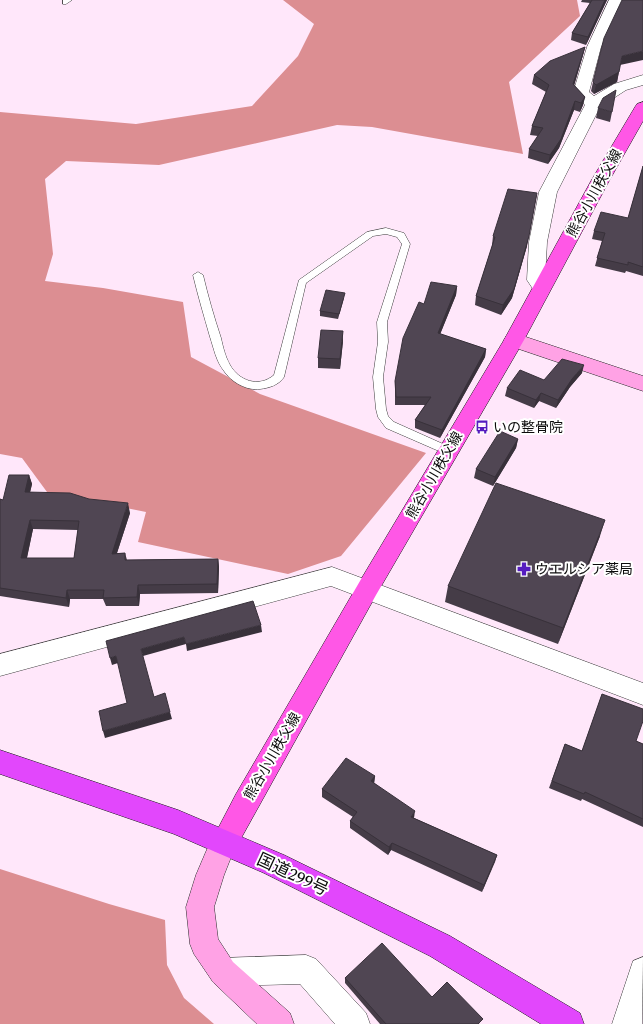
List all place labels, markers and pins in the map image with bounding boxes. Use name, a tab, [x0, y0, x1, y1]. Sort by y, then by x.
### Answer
place label: いの整骨院	[493, 417, 563, 438]
bus stop icon: いの整骨院	[474, 419, 490, 435]
place label: ウエルシア薬局	[535, 559, 633, 580]
pharmacy icon: ウエルシア薬局	[516, 561, 532, 577]

